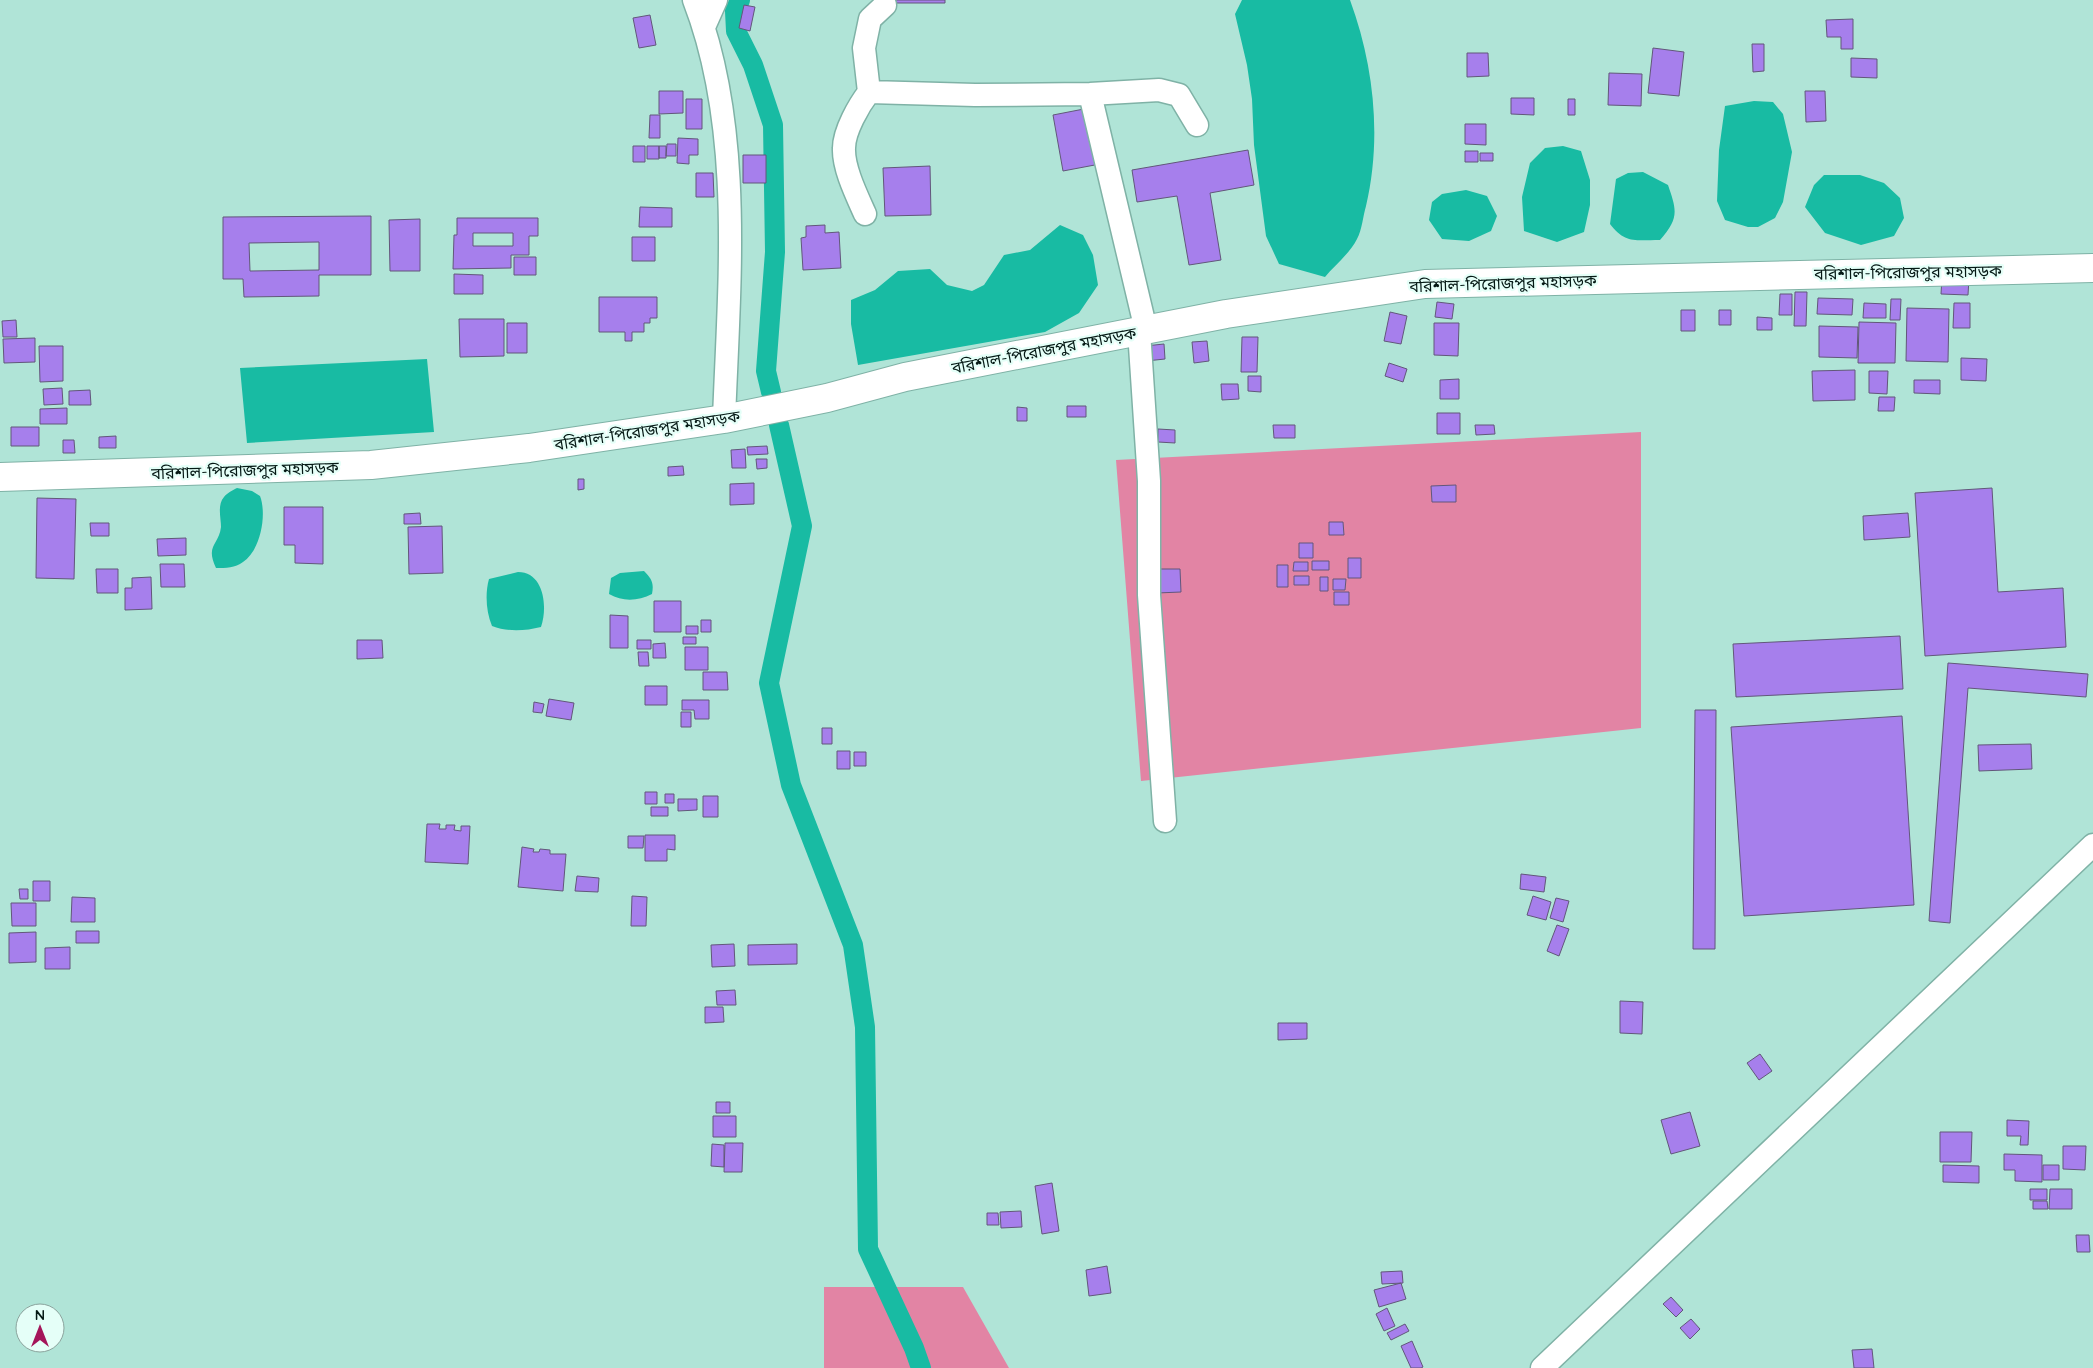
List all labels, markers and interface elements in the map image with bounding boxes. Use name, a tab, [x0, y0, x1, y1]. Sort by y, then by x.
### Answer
street label: বরিশাল-পিরোজপুর মহাসড়ক	[1813, 260, 2003, 284]
street label: বরিশাল-পিরোজপুর মহাসড়ক	[1408, 270, 1598, 296]
street label: বরিশাল-পিরোজপুর মহাসড়ক	[949, 322, 1139, 378]
street label: বরিশাল-পিরোজপুর মহাসড়ক	[552, 405, 742, 455]
street label: বরিশাল-পিরোজপুর মহাসড়ক	[150, 457, 340, 483]
north arrow	[15, 1303, 65, 1353]
text: N	[35, 1306, 45, 1324]

